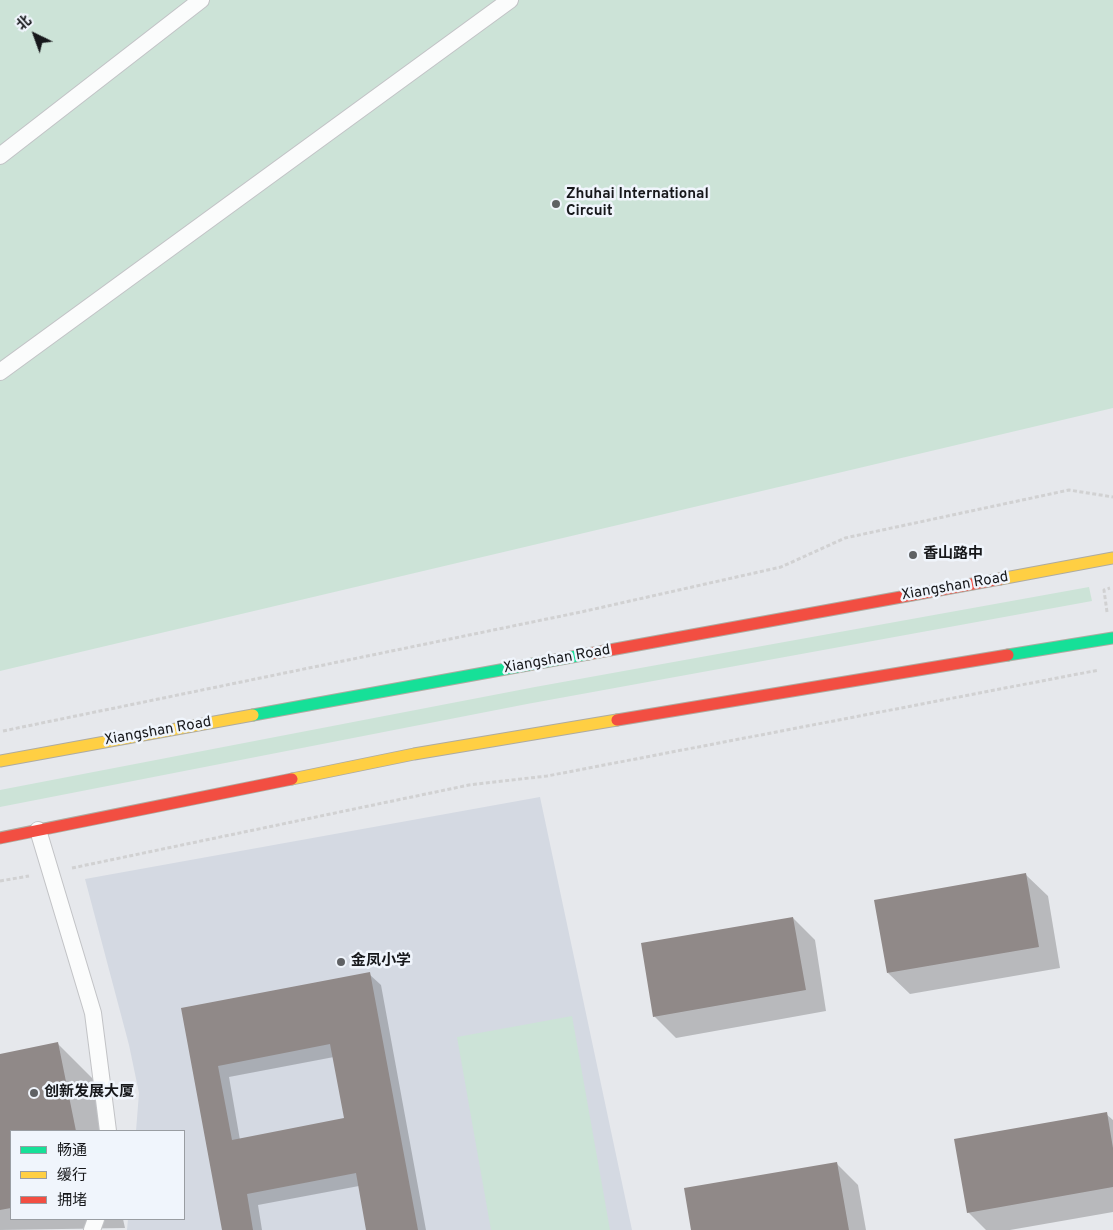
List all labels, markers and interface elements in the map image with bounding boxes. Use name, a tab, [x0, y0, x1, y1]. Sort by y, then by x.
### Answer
north arrow	[10, 10, 60, 60]
text: 北	[14, 12, 36, 34]
place label: Zhuhai International Circuit	[566, 186, 709, 221]
marker: Zhuhai International Circuit	[550, 198, 562, 210]
place label: 香山路中	[923, 546, 983, 564]
marker: 香山路中	[907, 549, 919, 561]
street label: Xiangshan Road	[900, 569, 1010, 605]
street label: Xiangshan Road	[502, 642, 612, 678]
street label: Xiangshan Road	[103, 714, 213, 750]
place label: 金凤小学	[351, 953, 411, 971]
marker: 金凤小学	[335, 956, 347, 968]
place label: 创新发展大厦	[44, 1084, 134, 1102]
marker: 创新发展大厦	[28, 1087, 40, 1099]
legend	[10, 1130, 185, 1220]
text: 畅通	[57, 1142, 87, 1161]
text: 缓行	[57, 1167, 87, 1186]
text: 拥堵	[57, 1192, 87, 1211]

